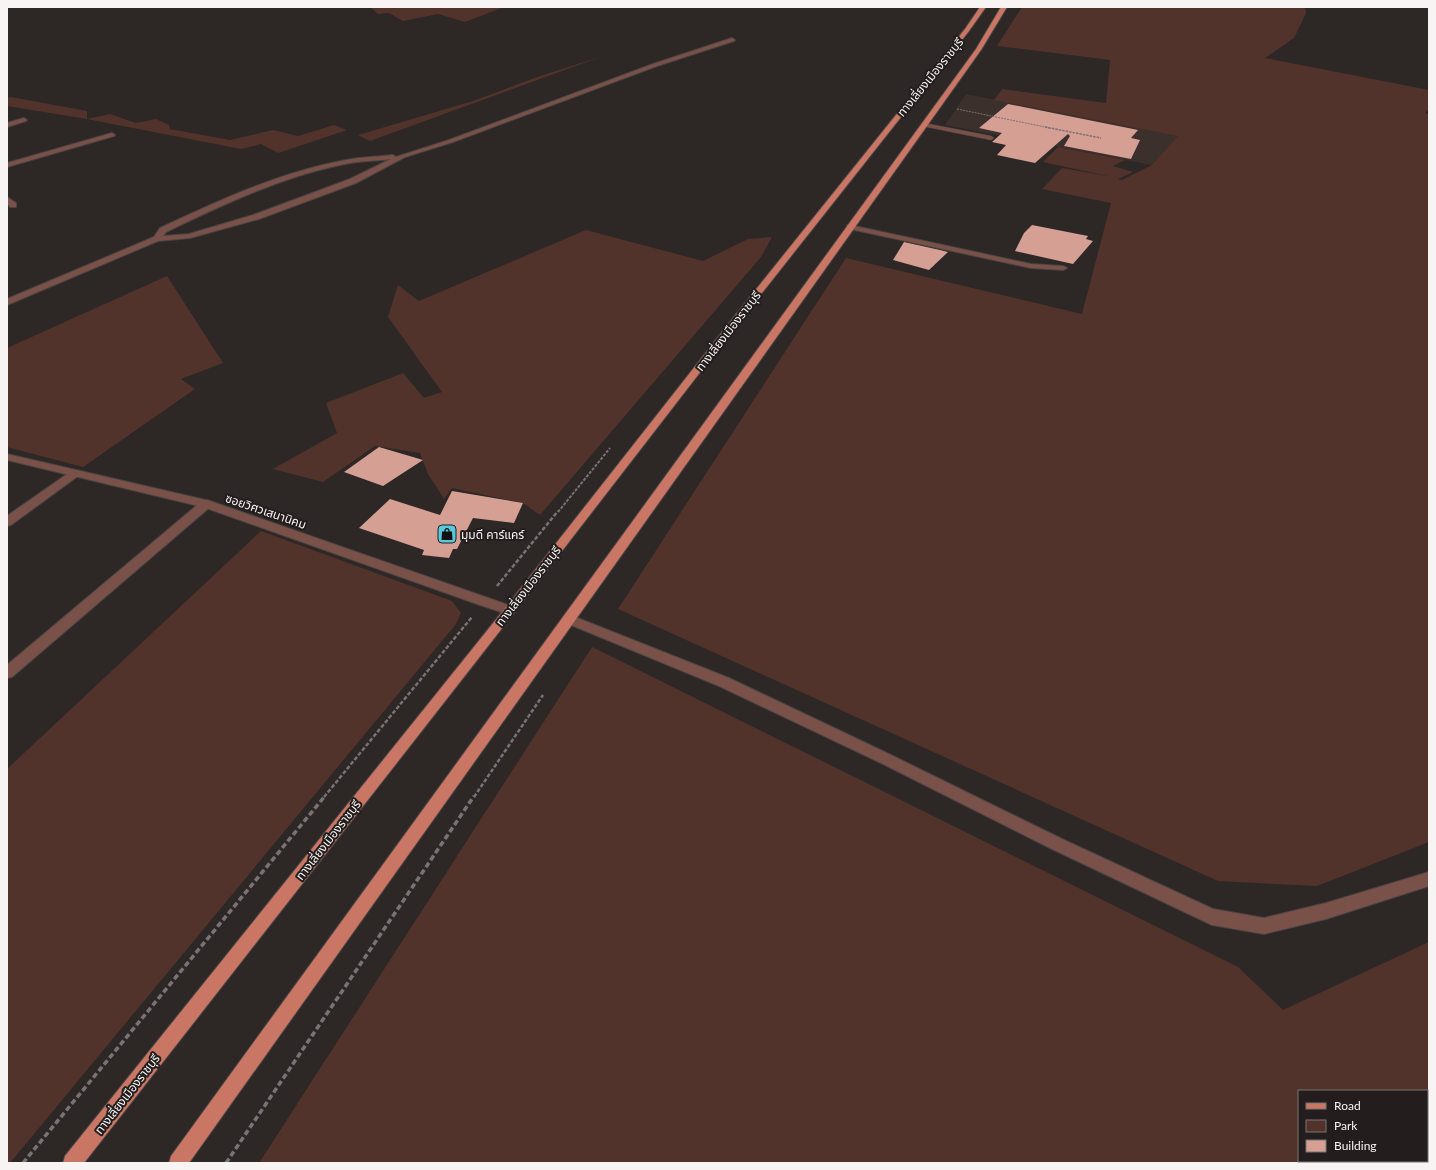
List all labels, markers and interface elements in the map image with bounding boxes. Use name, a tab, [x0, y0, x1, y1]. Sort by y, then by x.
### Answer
street label: ทางเลี่ยงเมืองราชบุรี	[893, 34, 966, 119]
street label: ทางเลี่ยงเมืองราชบุรี	[691, 287, 764, 374]
street label: ซอยวิศวเสนานิคม	[224, 490, 308, 532]
shop icon: มุมดี คาร์แคร์	[436, 523, 458, 545]
place label: มุมดี คาร์แคร์	[461, 527, 525, 542]
street label: ทางเลี่ยงเมืองราชบุรี	[491, 542, 564, 629]
street label: ทางเลี่ยงเมืองราชบุรี	[291, 796, 364, 883]
street label: ทางเลี่ยงเมืองราชบุรี	[90, 1050, 163, 1137]
legend	[1298, 1090, 1428, 1162]
text: Road	[1334, 1098, 1361, 1113]
text: Park	[1334, 1118, 1358, 1133]
text: Building	[1334, 1138, 1377, 1153]

